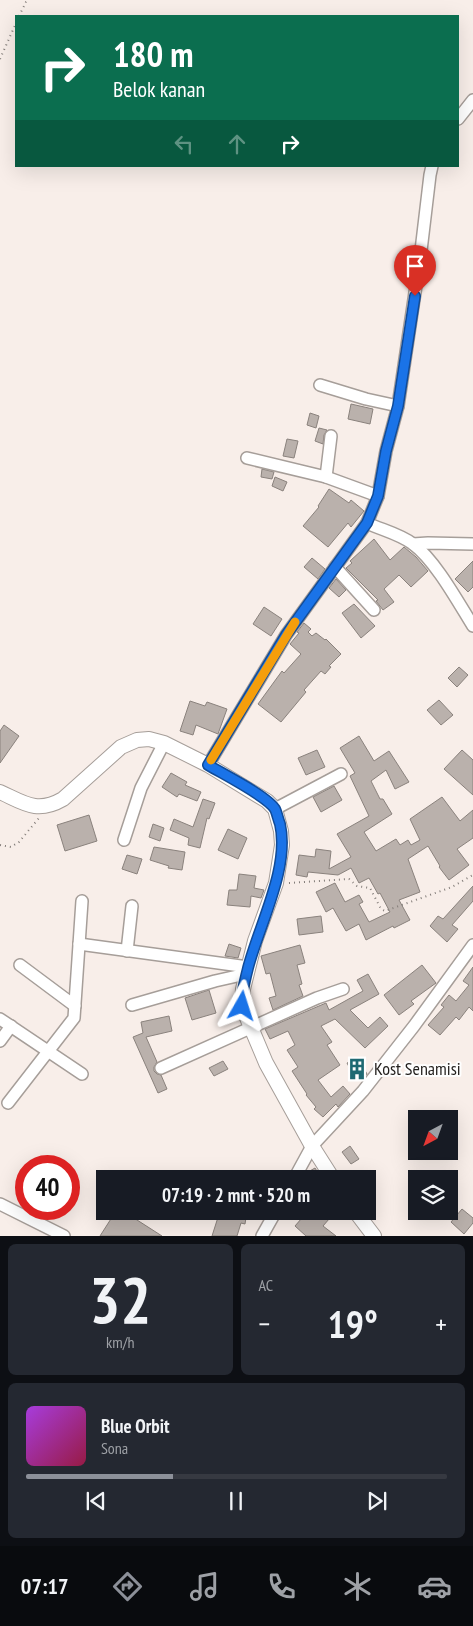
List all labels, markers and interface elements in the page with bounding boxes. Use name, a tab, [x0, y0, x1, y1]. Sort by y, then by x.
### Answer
text: 180 m	[113, 31, 194, 77]
icon: right	[30, 35, 95, 100]
text: Belok kanan	[113, 75, 205, 103]
icon: left	[170, 130, 198, 158]
icon: ahead	[223, 130, 251, 158]
icon: right	[276, 130, 304, 158]
pin	[394, 245, 436, 296]
icon: arrive	[401, 252, 429, 280]
position arrow	[215, 979, 267, 1031]
building icon: Kost Senamisi	[344, 1056, 370, 1082]
place label: Kost Senamisi	[374, 1057, 461, 1080]
north arrow	[408, 1110, 458, 1160]
map controls	[408, 1110, 458, 1220]
speed limit sign: 40	[15, 1155, 80, 1220]
button: layers	[408, 1170, 458, 1220]
text: 07:19 · 2 mnt · 520 m	[162, 1183, 310, 1207]
text: 32	[89, 1257, 151, 1341]
text: AC	[259, 1275, 273, 1295]
text: 19°	[328, 1299, 378, 1348]
text: −	[259, 1305, 270, 1342]
text: +	[435, 1305, 447, 1342]
text: km/h	[106, 1332, 134, 1352]
text: Blue Orbit	[101, 1414, 170, 1438]
text: Sona	[101, 1438, 128, 1458]
icon: previous	[82, 1487, 110, 1515]
icon: pause	[222, 1487, 250, 1515]
icon: next	[363, 1487, 391, 1515]
icon: directions	[110, 1569, 145, 1604]
icon: music	[187, 1569, 222, 1604]
icon: phone	[264, 1569, 299, 1604]
icon: climate	[340, 1569, 375, 1604]
icon: car	[417, 1569, 452, 1604]
text: 07:17	[21, 1572, 68, 1600]

